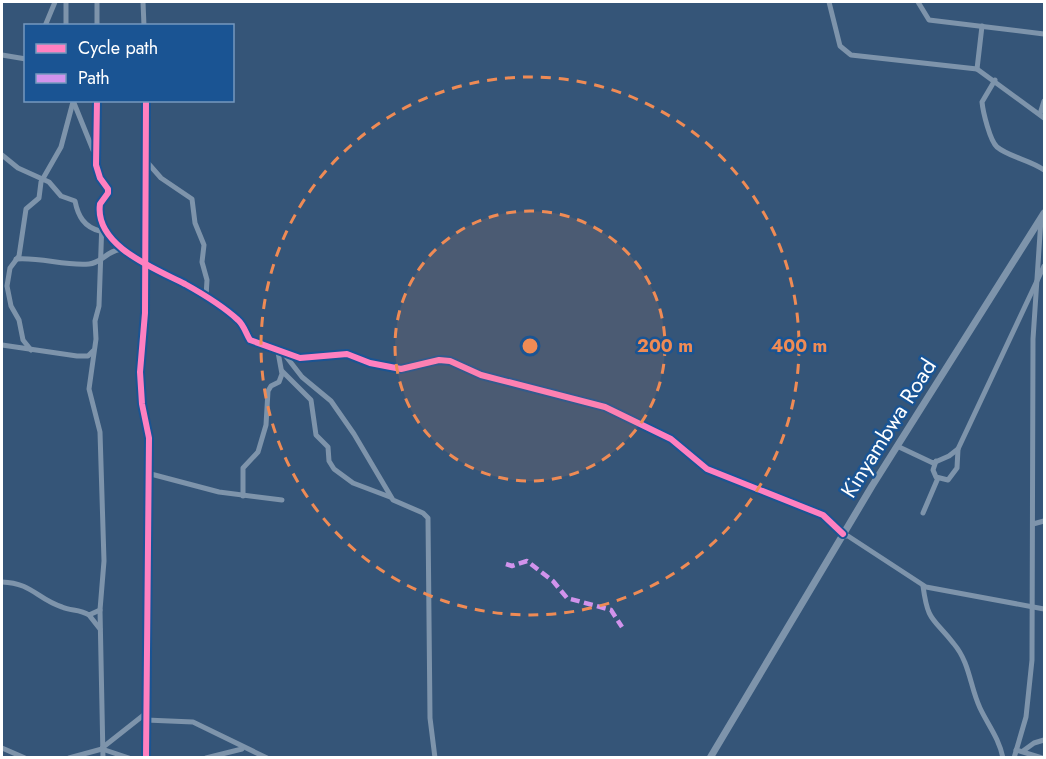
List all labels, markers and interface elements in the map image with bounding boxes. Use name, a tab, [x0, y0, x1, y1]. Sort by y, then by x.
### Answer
legend	[24, 24, 234, 102]
text: Cycle path	[78, 35, 158, 61]
text: Path	[78, 65, 110, 91]
text: 200 m	[637, 333, 693, 359]
text: 400 m	[771, 333, 827, 359]
centre of rings	[520, 336, 540, 356]
street label: Kinyambwa Road	[832, 352, 944, 504]

